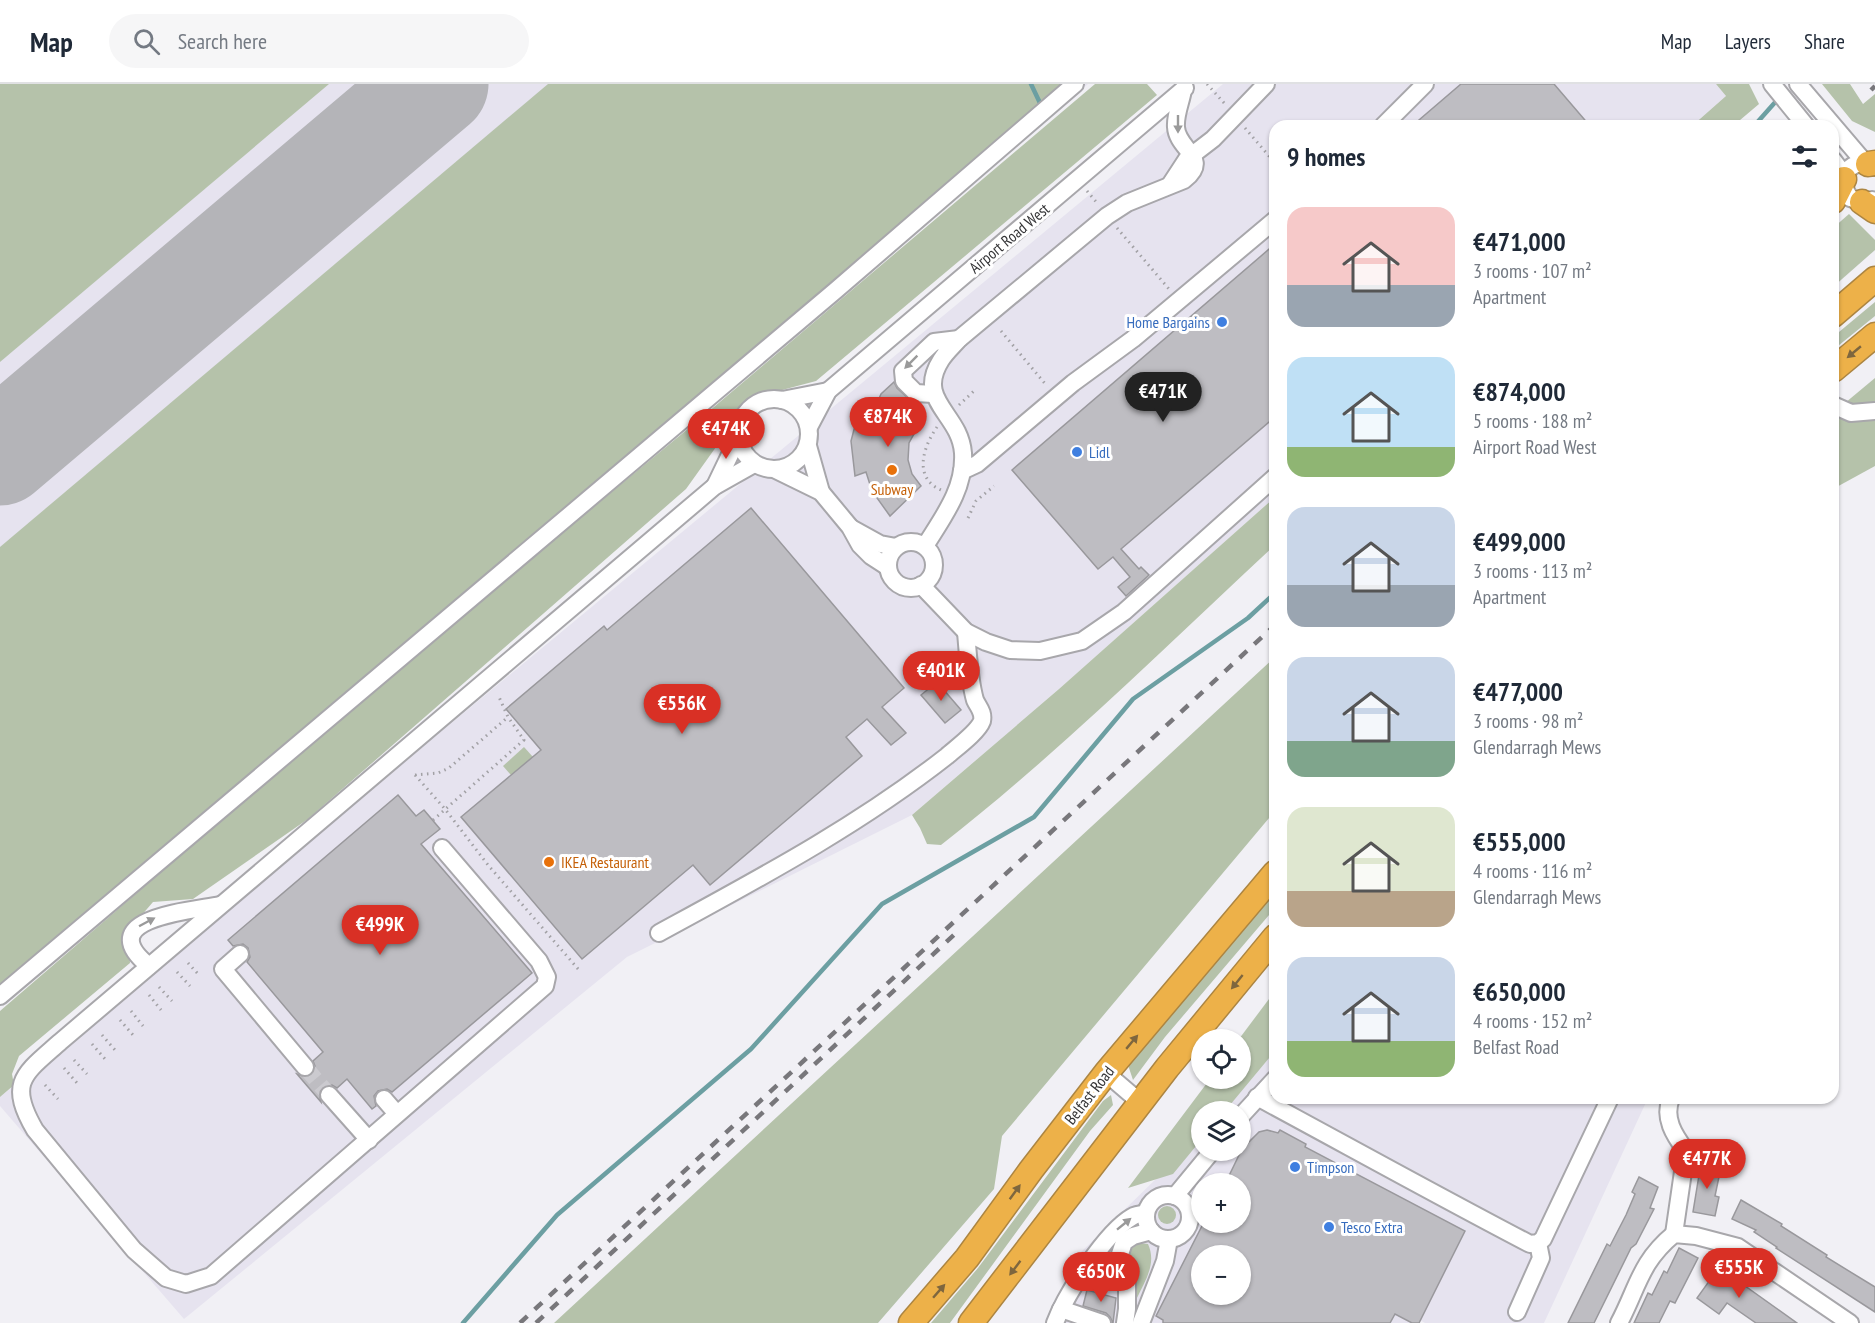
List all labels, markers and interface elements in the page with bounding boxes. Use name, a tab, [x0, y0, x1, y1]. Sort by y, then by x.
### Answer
search box	[109, 14, 529, 68]
text: Map	[30, 23, 73, 60]
icon: search	[130, 25, 163, 58]
text: Search here	[178, 27, 267, 55]
text: Map	[1661, 28, 1692, 55]
text: Layers	[1725, 28, 1771, 55]
text: Share	[1804, 28, 1845, 55]
one-way arrow	[1173, 115, 1182, 134]
text: 9 homes	[1287, 140, 1365, 173]
icon: filters	[1788, 140, 1821, 173]
street label: Airport Road West	[965, 198, 1054, 277]
text: €471,000	[1473, 225, 1566, 258]
icon: home	[1335, 231, 1407, 303]
text: 3 rooms · 107 m²	[1473, 258, 1592, 284]
text: Apartment	[1473, 284, 1546, 310]
place label: Home Bargains	[1127, 312, 1210, 332]
marker: Home Bargains	[1215, 315, 1229, 329]
one-way arrow	[1846, 346, 1862, 359]
one-way arrow	[905, 355, 919, 369]
pin: €471K	[1121, 372, 1205, 423]
text: €874,000	[1473, 375, 1566, 408]
text: €471K	[1139, 378, 1187, 404]
icon: home	[1335, 381, 1407, 453]
pin: €874K	[846, 397, 930, 448]
text: €874K	[864, 403, 912, 429]
text: 5 rooms · 188 m²	[1473, 408, 1592, 434]
pin: €474K	[684, 409, 768, 460]
text: €474K	[702, 415, 750, 441]
text: Airport Road West	[1473, 434, 1597, 460]
place label: Lidl	[1089, 442, 1110, 462]
marker: Lidl	[1070, 445, 1084, 459]
marker: Subway	[885, 463, 899, 477]
place label: Subway	[871, 479, 913, 499]
text: €499,000	[1473, 525, 1566, 558]
icon: home	[1335, 531, 1407, 603]
text: 3 rooms · 113 m²	[1473, 558, 1592, 584]
text: Apartment	[1473, 584, 1546, 610]
pin: €401K	[899, 651, 983, 702]
text: €401K	[917, 657, 965, 683]
text: €477,000	[1473, 675, 1563, 708]
icon: home	[1335, 681, 1407, 753]
pin: €556K	[640, 684, 724, 735]
text: €556K	[658, 690, 706, 716]
text: 3 rooms · 98 m²	[1473, 708, 1583, 734]
text: Glendarragh Mews	[1473, 734, 1601, 760]
text: €555,000	[1473, 825, 1566, 858]
icon: home	[1335, 831, 1407, 903]
place label: IKEA Restaurant	[561, 852, 650, 872]
marker: IKEA Restaurant	[542, 855, 556, 869]
text: 4 rooms · 116 m²	[1473, 858, 1592, 884]
text: Glendarragh Mews	[1473, 884, 1601, 910]
pin: €499K	[338, 905, 422, 956]
text: €499K	[356, 911, 404, 937]
one-way arrow	[139, 917, 156, 927]
one-way arrow	[1231, 974, 1244, 990]
text: €650,000	[1473, 975, 1566, 1008]
icon: home	[1335, 981, 1407, 1053]
text: 4 rooms · 152 m²	[1473, 1008, 1592, 1034]
map controls	[1191, 1029, 1251, 1305]
button: locate	[1191, 1029, 1251, 1089]
text: Belfast Road	[1473, 1034, 1559, 1060]
one-way arrow	[1125, 1035, 1138, 1050]
street label: Belfast Road	[1060, 1062, 1118, 1128]
button: layers	[1191, 1101, 1251, 1161]
pin: €477K	[1665, 1139, 1749, 1190]
text: €477K	[1683, 1145, 1731, 1171]
place label: Timpson	[1307, 1157, 1354, 1177]
marker: Timpson	[1288, 1160, 1302, 1174]
button: +	[1191, 1173, 1251, 1233]
one-way arrow	[1009, 1185, 1021, 1201]
one-way arrow	[1116, 1217, 1132, 1230]
place label: Tesco Extra	[1341, 1217, 1403, 1237]
marker: Tesco Extra	[1322, 1220, 1336, 1234]
button: −	[1191, 1245, 1251, 1305]
pin: €555K	[1697, 1248, 1781, 1299]
pin: €650K	[1059, 1252, 1143, 1303]
text: €555K	[1715, 1254, 1763, 1280]
text: €650K	[1077, 1258, 1125, 1284]
one-way arrow	[1009, 1260, 1021, 1275]
one-way arrow	[932, 1284, 945, 1299]

